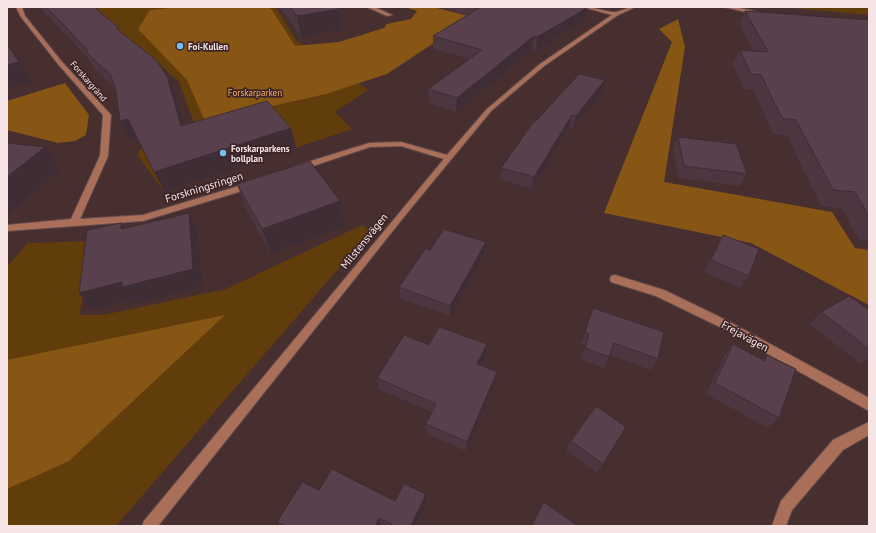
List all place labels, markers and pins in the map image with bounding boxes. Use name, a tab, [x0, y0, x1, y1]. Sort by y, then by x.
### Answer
marker: Foi-Kullen	[175, 41, 185, 51]
place label: Foi-Kullen	[188, 41, 228, 52]
place label: Forskarparkens bollplan	[231, 143, 290, 164]
marker: Forskarparkens bollplan	[218, 148, 228, 158]

